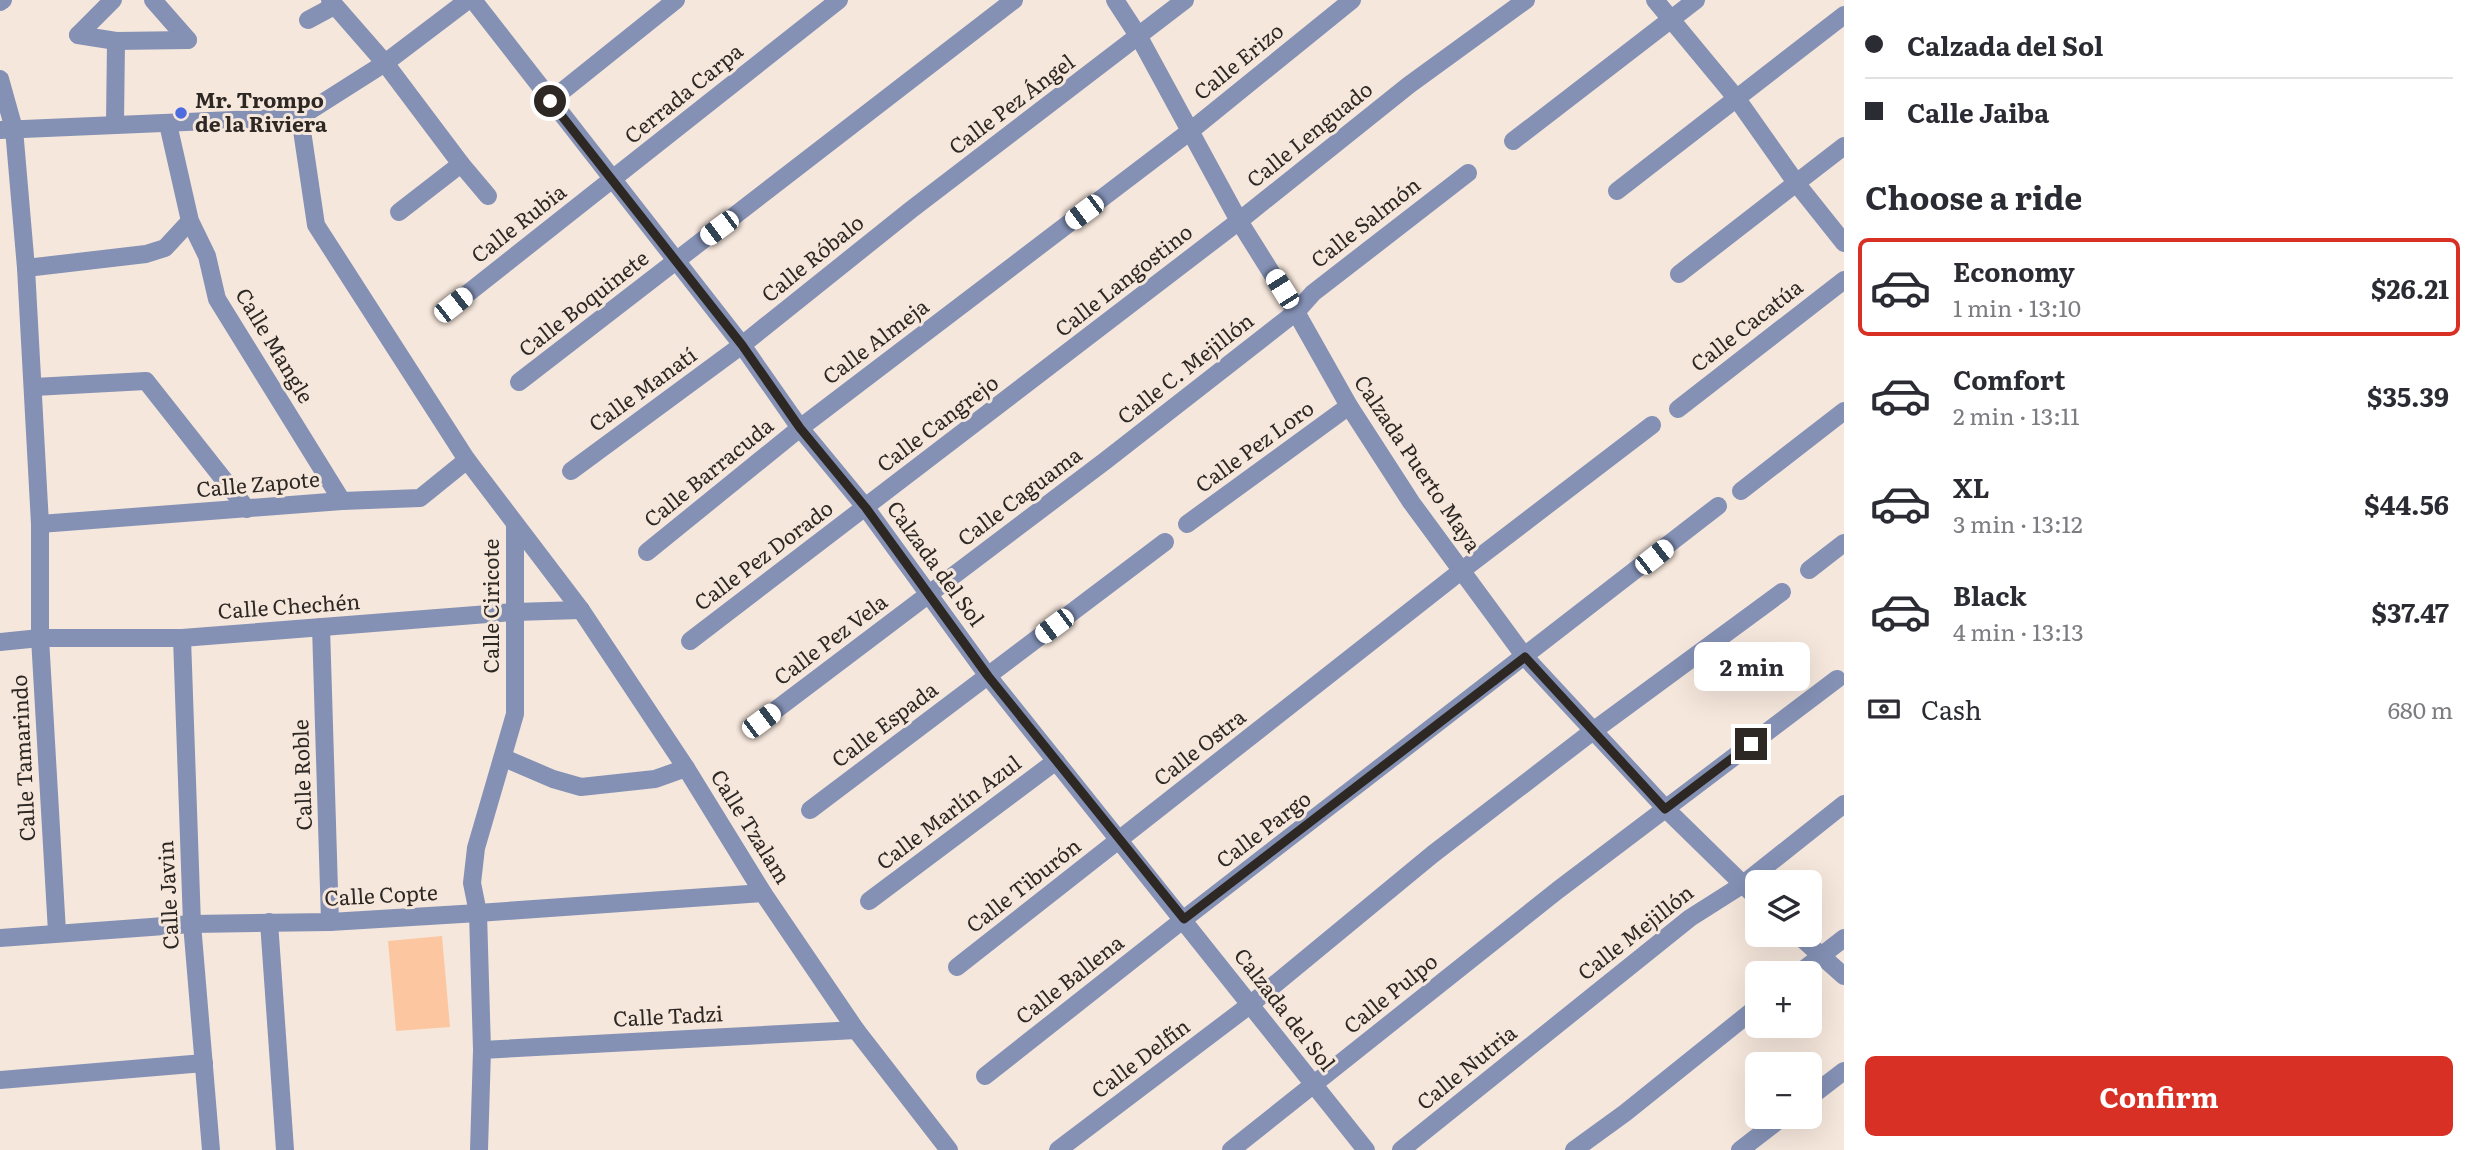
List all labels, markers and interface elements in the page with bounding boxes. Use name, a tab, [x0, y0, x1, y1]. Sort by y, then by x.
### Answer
street label: Calle Erizo	[1186, 14, 1289, 106]
text: Calzada del Sol	[1907, 25, 2103, 64]
street label: Cerrada Carpa	[616, 34, 749, 150]
street label: Calle Pez Ángel	[941, 45, 1080, 161]
street label: Calle Lenguado	[1239, 73, 1378, 194]
place label: Mr. Trompo de la Riviera	[195, 83, 328, 138]
route start	[534, 85, 566, 117]
text: Calle Jaiba	[1907, 92, 2049, 131]
marker: Mr. Trompo de la Riviera	[173, 105, 189, 121]
street label: Calle Salmón	[1303, 168, 1426, 274]
text: Choose a ride	[1865, 172, 2082, 220]
street label: Calle Rubia	[463, 175, 572, 269]
car	[1061, 191, 1108, 233]
street label: Calle Róbalo	[753, 206, 869, 308]
car	[696, 207, 743, 249]
street label: Calle Langostino	[1047, 215, 1198, 343]
street label: Calle Boquinete	[511, 241, 654, 363]
text: Economy	[1953, 251, 2075, 290]
icon: car	[1869, 256, 1932, 319]
car	[1262, 266, 1303, 312]
text: $26.21	[2371, 268, 2449, 307]
street label: Calle Cacatúa	[1683, 270, 1809, 378]
street label: Calle Mangle	[229, 281, 323, 408]
car	[430, 284, 477, 326]
street label: Calle Almeja	[815, 289, 935, 390]
text: 1 min · 13:10	[1953, 290, 2081, 324]
street label: Calle C. Mejillón	[1110, 304, 1259, 430]
street label: Calle Manatí	[581, 338, 702, 438]
text: Comfort	[1953, 359, 2065, 398]
icon: car	[1869, 364, 1932, 427]
street label: Calle Cangrejo	[869, 366, 1004, 478]
street label: Calzada Puerto Maya	[1348, 368, 1490, 558]
text: $35.39	[2367, 376, 2449, 415]
street label: Calle Pez Loro	[1188, 391, 1319, 499]
text: 2 min · 13:11	[1953, 398, 2080, 432]
street label: Calle Barracuda	[636, 409, 779, 533]
street label: Calle Caguama	[950, 438, 1088, 552]
street label: Calle Zapote	[195, 462, 321, 503]
text: XL	[1953, 467, 1990, 506]
icon: car	[1869, 472, 1932, 535]
text: $44.56	[2364, 484, 2449, 523]
street label: Calle Pez Dorado	[687, 491, 838, 617]
street label: Calzada del Sol	[881, 493, 993, 632]
text: 3 min · 13:12	[1953, 506, 2083, 540]
car	[1631, 536, 1678, 578]
street label: Calle Ciricote	[474, 538, 505, 674]
text: Black	[1953, 575, 2027, 614]
icon: car	[1869, 580, 1932, 643]
street label: Calle Chechén	[217, 584, 361, 625]
street label: Calle Pez Vela	[766, 585, 893, 691]
text: $37.47	[2371, 592, 2449, 631]
car	[1031, 605, 1078, 647]
text: 4 min · 13:13	[1953, 614, 2084, 648]
callout: 2 min	[1693, 642, 1809, 692]
text: 2 min	[1720, 649, 1784, 683]
street label: Calle Espada	[824, 672, 944, 773]
street label: Calle Tamarindo	[2, 674, 41, 842]
text: Cash	[1921, 689, 1982, 728]
icon: cash	[1865, 690, 1903, 728]
text: 680 m	[2388, 692, 2453, 726]
car	[738, 700, 785, 742]
street label: Calle Ostra	[1146, 700, 1252, 792]
street label: Calle Roble	[283, 719, 318, 831]
route end	[1735, 728, 1767, 760]
street label: Calle Marlín Azul	[869, 746, 1026, 876]
street label: Calle Tzalam	[705, 762, 800, 889]
street label: Calle Pargo	[1208, 782, 1317, 874]
street label: Calle Tiburón	[958, 829, 1087, 939]
street label: Calle Javin	[148, 840, 185, 951]
map controls	[1745, 870, 1822, 1129]
button: layers	[1745, 870, 1822, 947]
street label: Calle Copte	[323, 875, 438, 912]
street label: Calle Mejillón	[1570, 876, 1699, 986]
street label: Calle Ballena	[1008, 925, 1130, 1030]
street label: Calzada del Sol	[1228, 940, 1344, 1077]
street label: Calle Pulpo	[1336, 944, 1443, 1040]
button: +	[1745, 961, 1822, 1038]
street label: Calle Tadzi	[612, 996, 724, 1033]
street label: Calle Delfín	[1084, 1010, 1195, 1104]
street label: Calle Nutria	[1409, 1016, 1523, 1116]
button: −	[1745, 1052, 1822, 1129]
button: Confirm	[1865, 1056, 2453, 1136]

